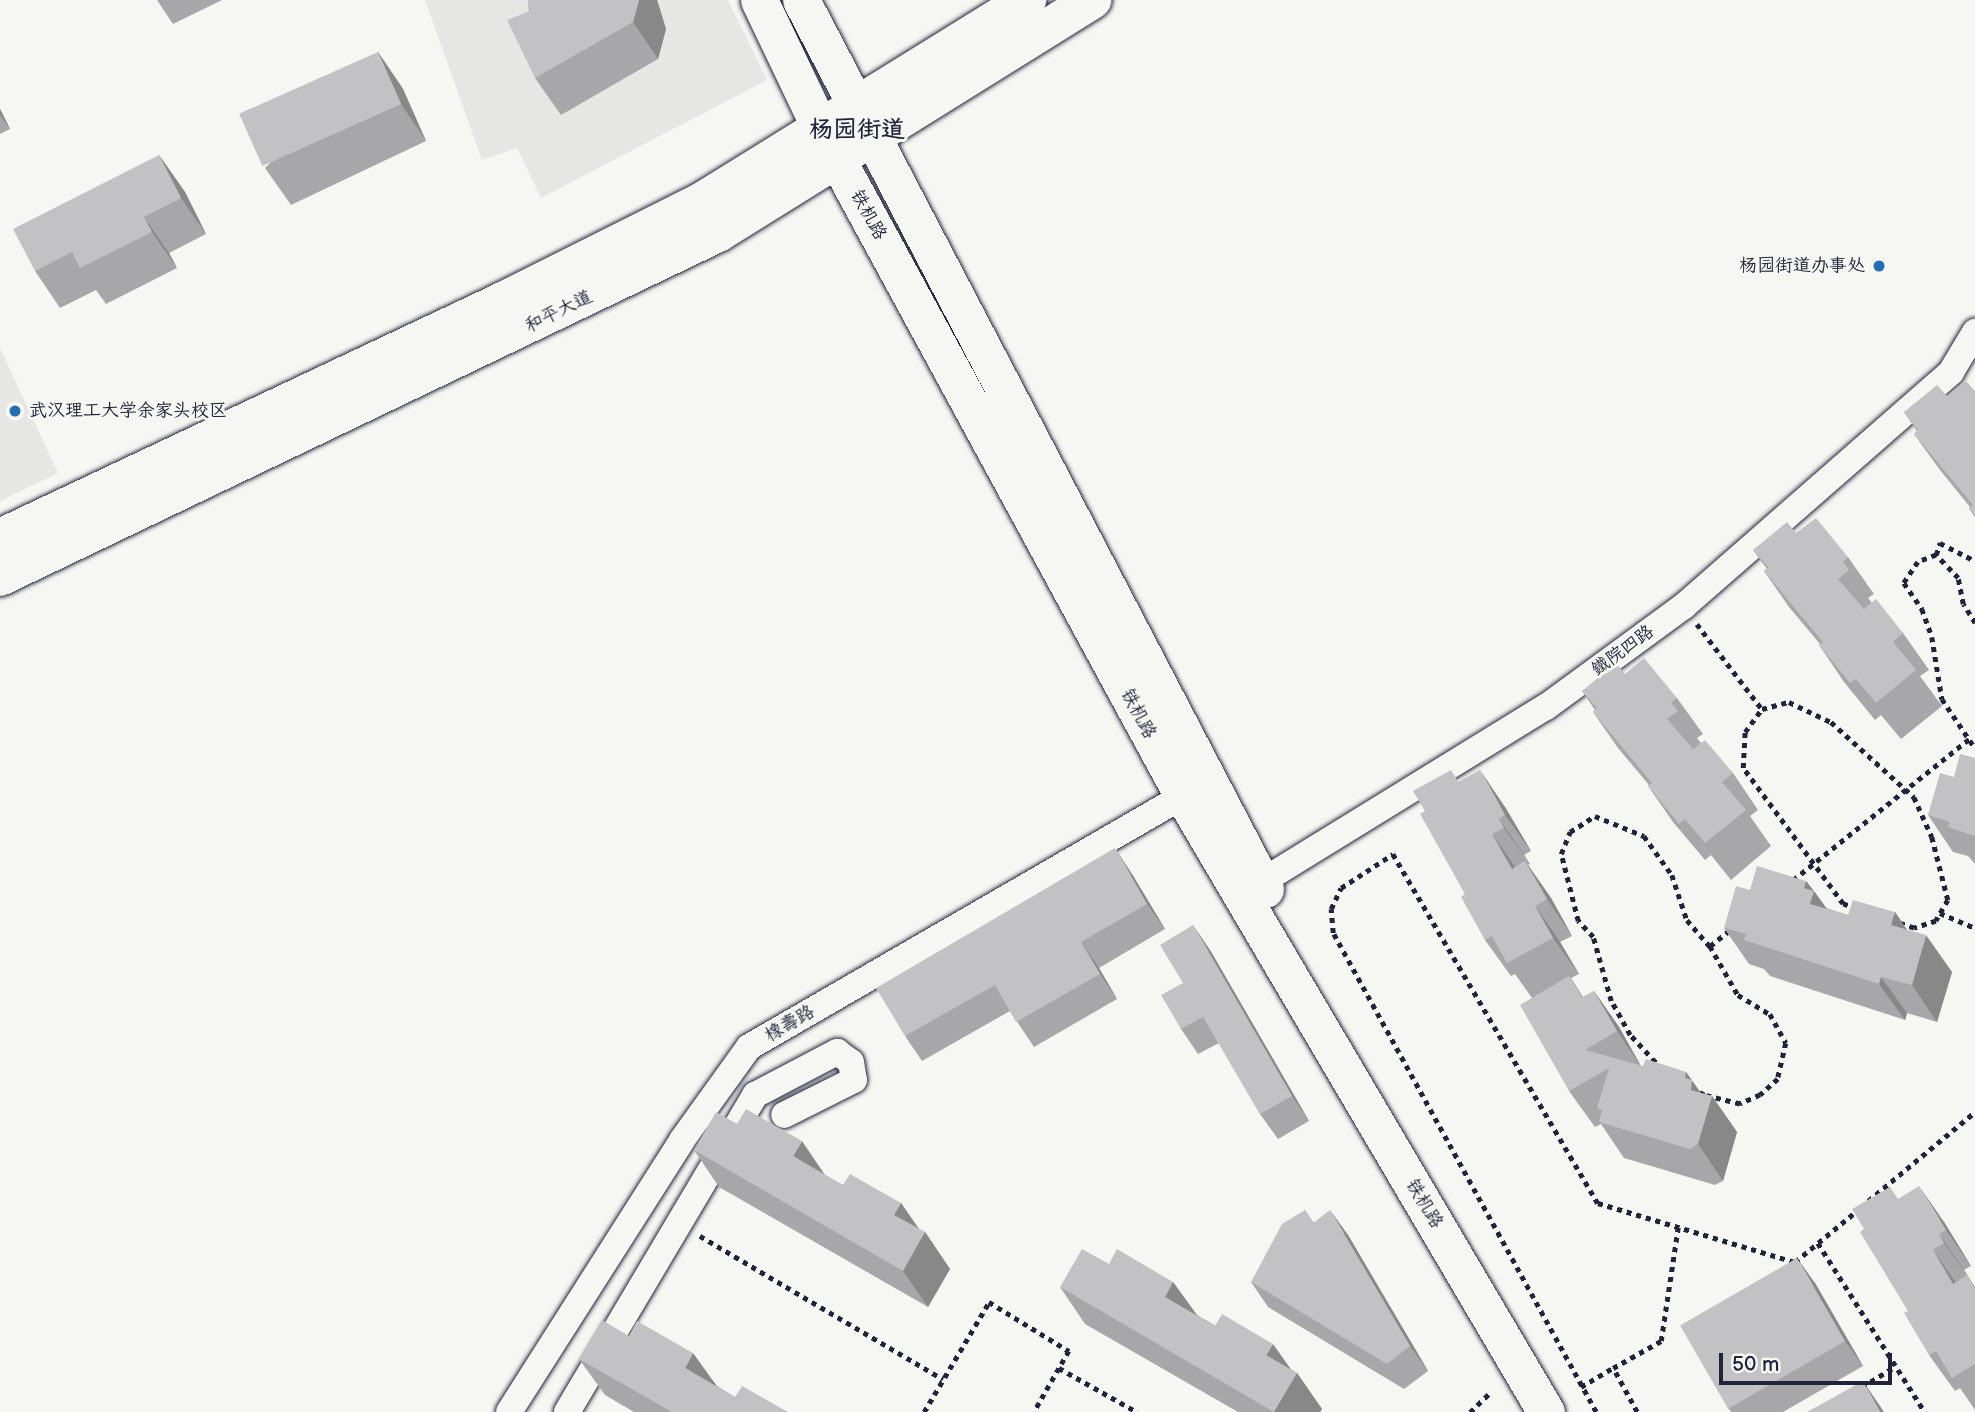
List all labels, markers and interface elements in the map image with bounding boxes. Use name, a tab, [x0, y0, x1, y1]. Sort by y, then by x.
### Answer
district label: 杨园街道	[809, 116, 905, 144]
street label: 铁机路	[845, 186, 891, 244]
place label: 杨园街道办事处	[1739, 255, 1865, 277]
marker: 杨园街道办事处	[1871, 258, 1887, 274]
street label: 和平大道	[522, 287, 596, 337]
place label: 武汉理工大学余家头校区	[29, 400, 227, 422]
marker: 武汉理工大学余家头校区	[7, 403, 23, 419]
street label: 鐵院四路	[1588, 621, 1658, 681]
street label: 铁机路	[1116, 685, 1160, 743]
street label: 橡壽路	[761, 1001, 819, 1047]
street label: 铁机路	[1401, 1175, 1447, 1233]
scale bar	[1723, 1338, 1896, 1382]
text: 50 m	[1732, 1352, 1779, 1377]

